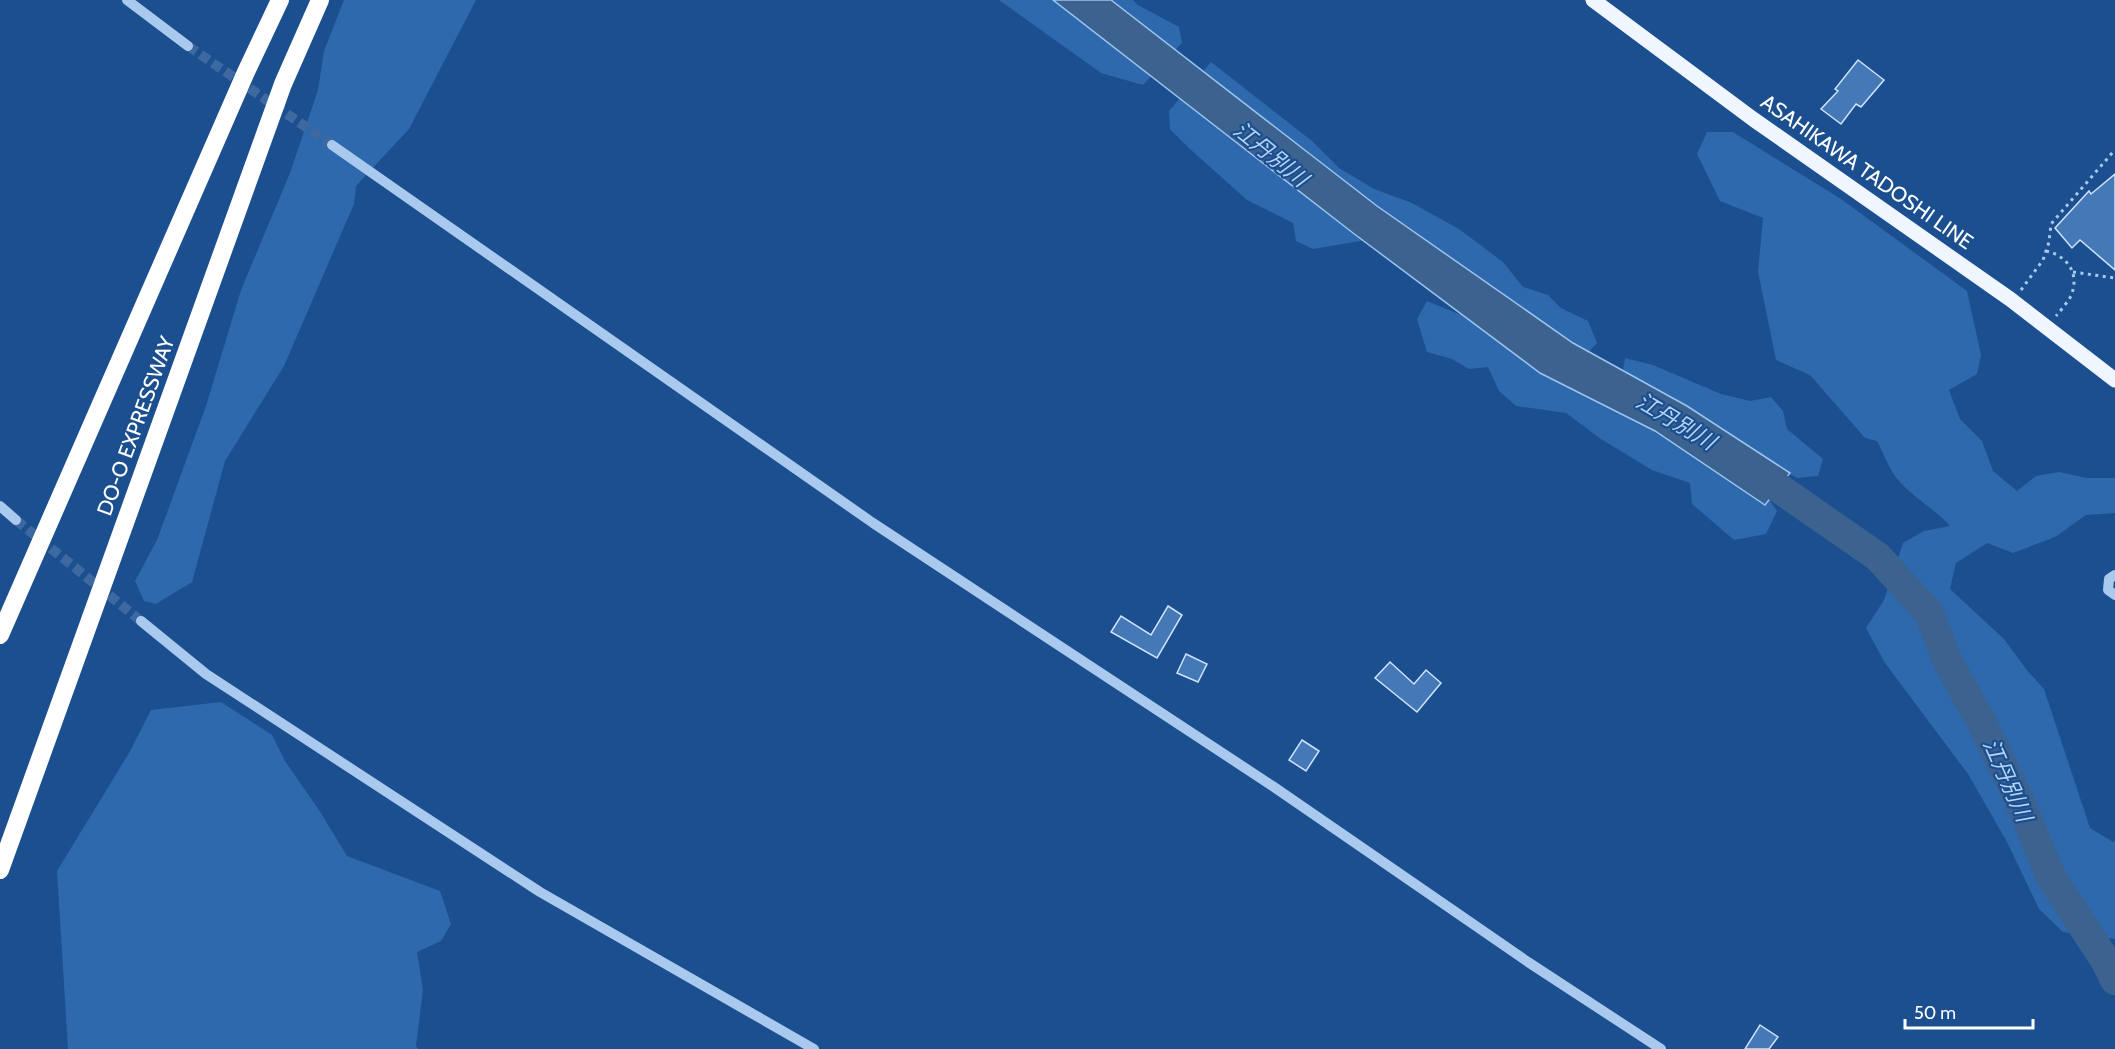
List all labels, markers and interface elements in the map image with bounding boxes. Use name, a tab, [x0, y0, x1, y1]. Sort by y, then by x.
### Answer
street label: ASAHIKAWA TADOSHI LINE	[1756, 89, 1978, 254]
water label: 江丹別川	[1228, 116, 1315, 194]
street label: DO-O EXPRESSWAY	[92, 332, 180, 519]
water label: 江丹別川	[1631, 387, 1722, 457]
water label: 江丹別川	[1977, 735, 2039, 828]
scale bar	[1905, 992, 2032, 1030]
text: 50 m	[1914, 1002, 1956, 1024]

